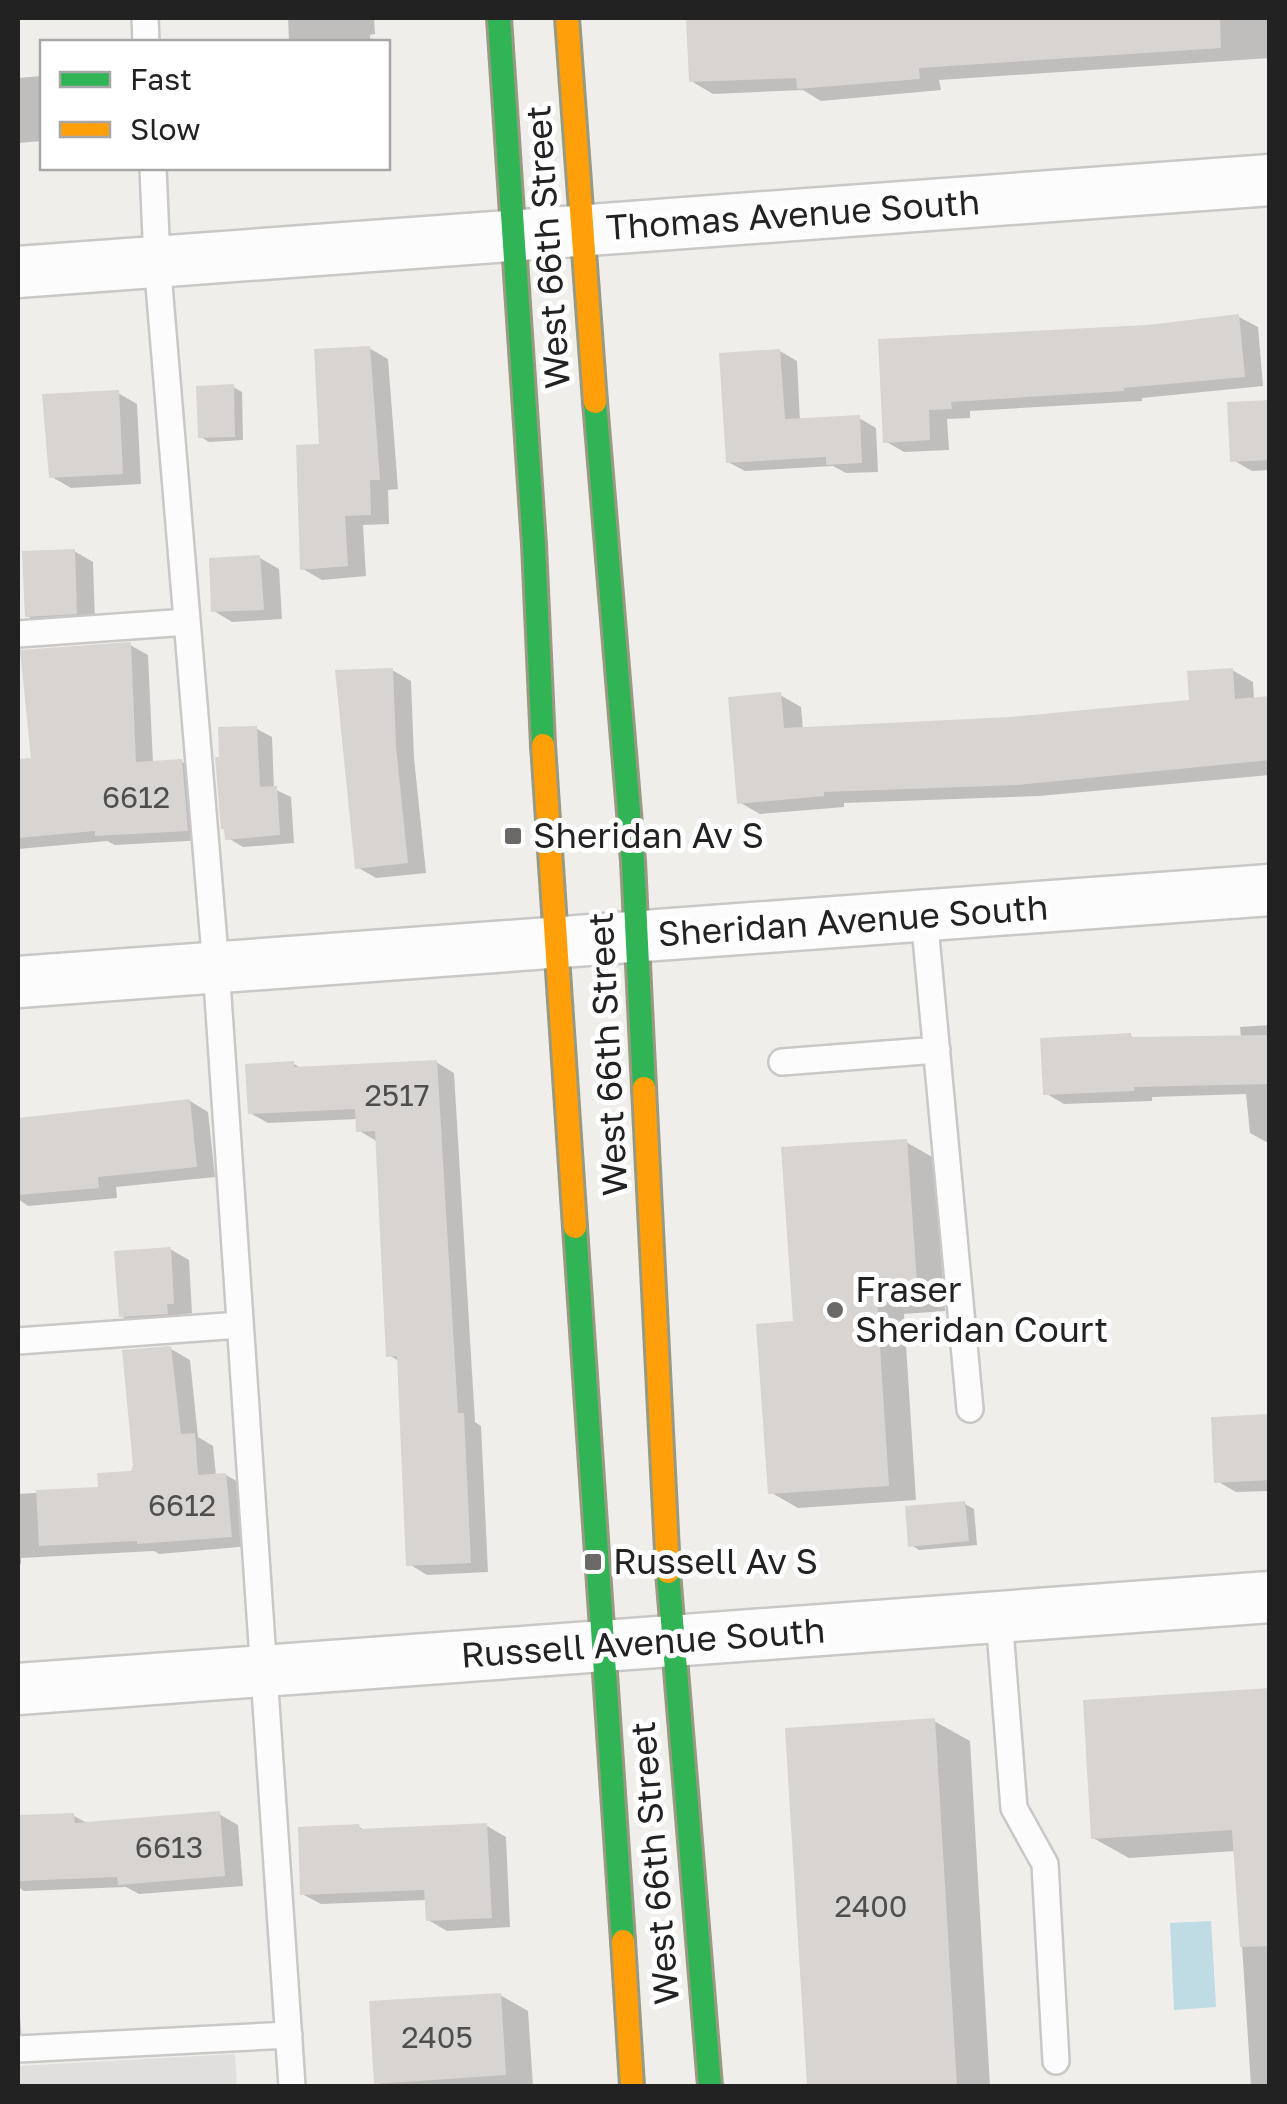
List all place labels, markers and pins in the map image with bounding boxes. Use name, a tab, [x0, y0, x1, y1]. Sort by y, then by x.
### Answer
place label: Sheridan Av S	[533, 814, 764, 856]
marker: Sheridan Av S	[502, 825, 524, 847]
place label: Fraser Sheridan Court	[855, 1268, 1108, 1350]
marker: Fraser Sheridan Court	[824, 1299, 846, 1321]
place label: Russell Av S	[613, 1540, 818, 1582]
marker: Russell Av S	[582, 1551, 604, 1573]

